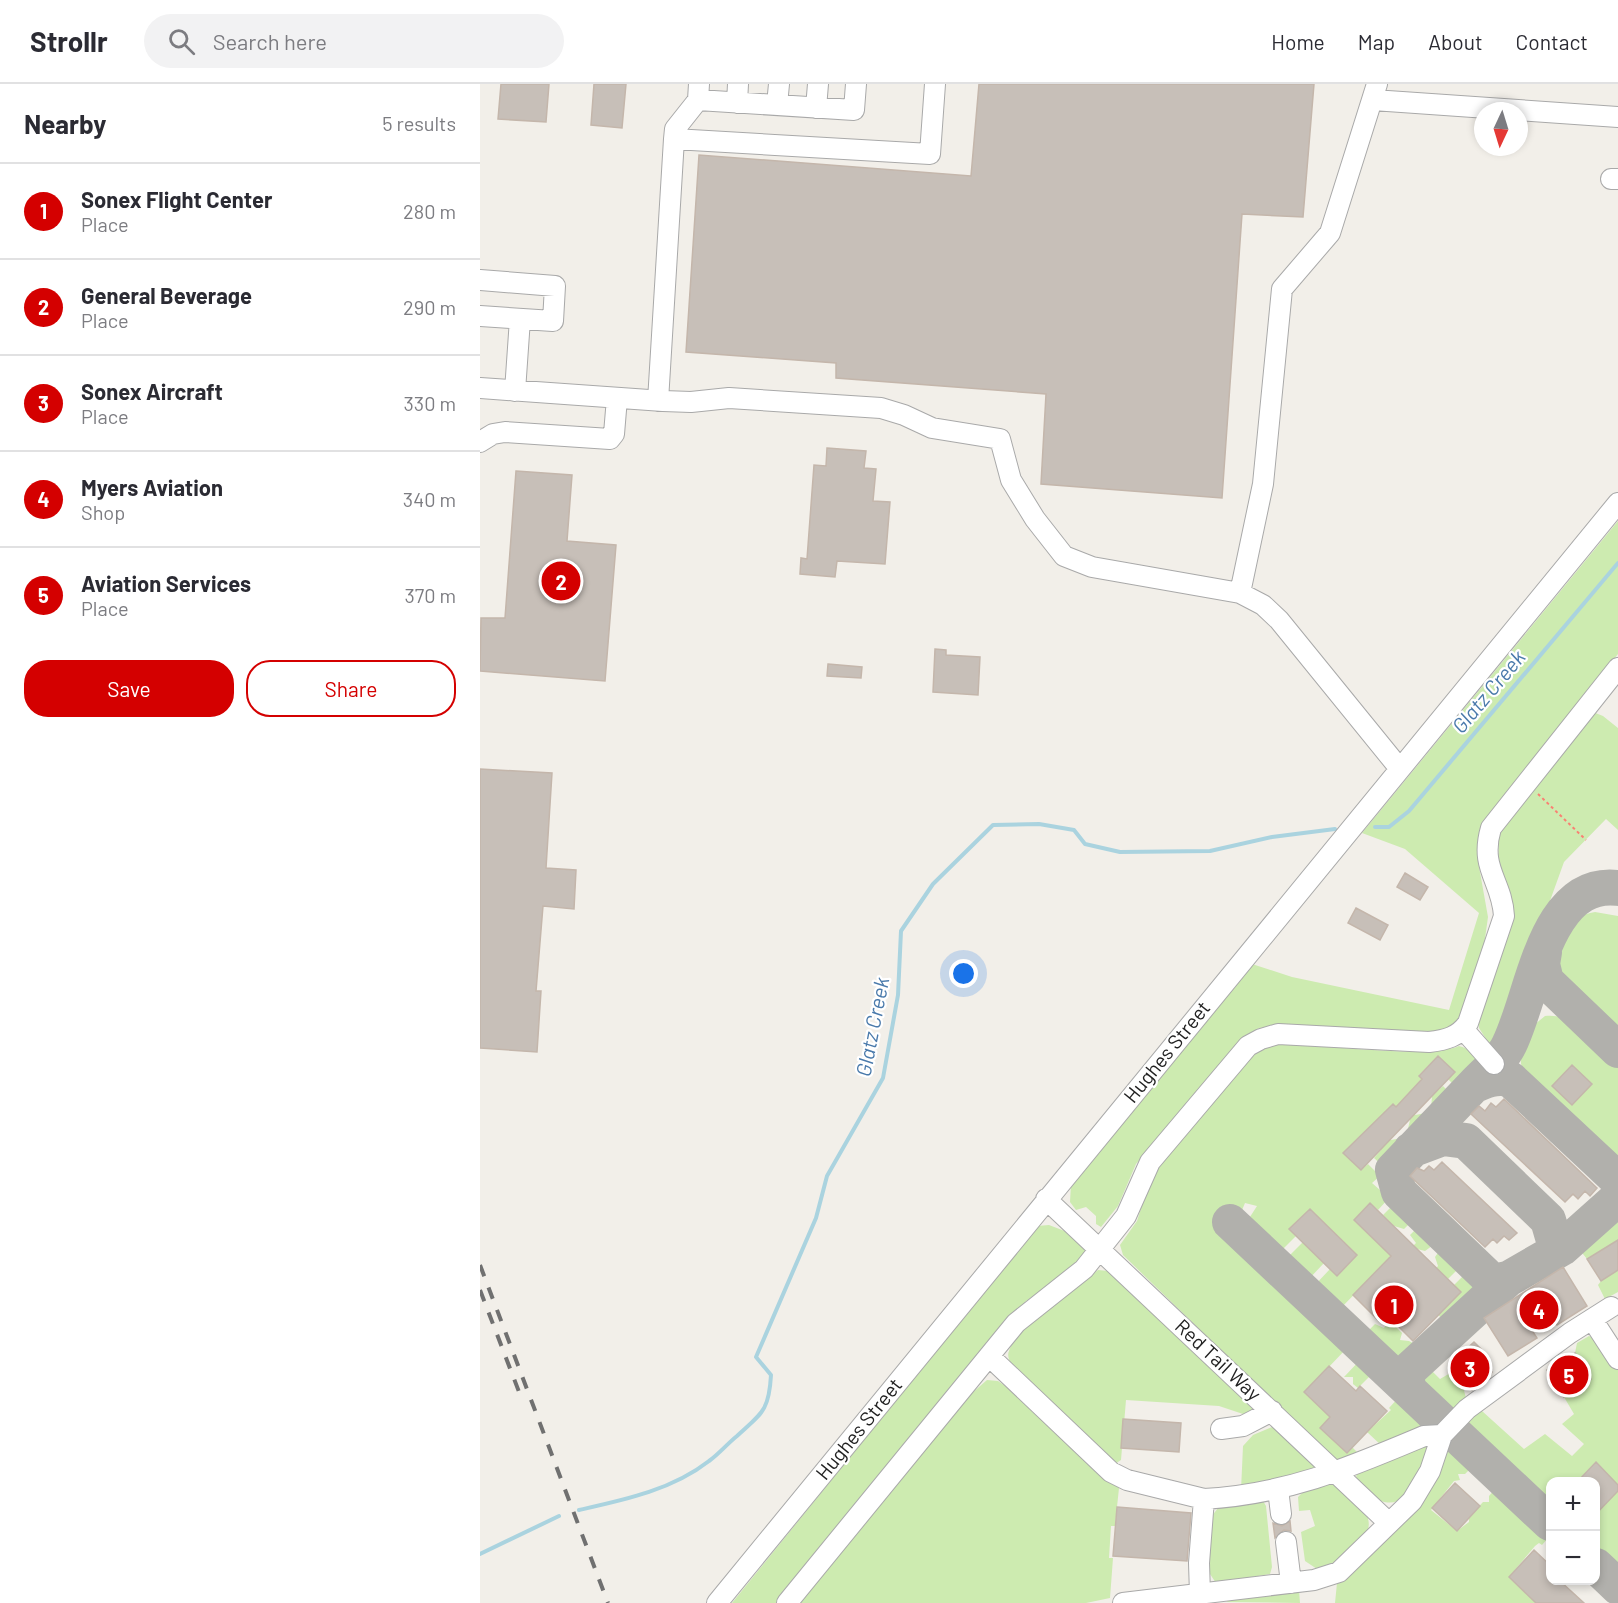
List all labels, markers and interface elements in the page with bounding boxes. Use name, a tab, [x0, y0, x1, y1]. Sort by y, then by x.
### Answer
search box	[144, 14, 564, 68]
text: Strollr	[30, 24, 108, 58]
icon: search	[165, 25, 198, 58]
text: Search here	[213, 28, 327, 54]
text: Home	[1271, 29, 1325, 54]
text: Map	[1358, 29, 1395, 54]
text: About	[1428, 29, 1483, 54]
text: Contact	[1516, 29, 1588, 54]
north arrow	[1474, 102, 1528, 156]
text: Nearby	[24, 108, 106, 139]
text: 5 results	[382, 111, 456, 135]
text: Sonex Flight Center	[81, 186, 272, 212]
text: 1	[40, 199, 47, 223]
text: 280 m	[403, 199, 456, 223]
text: Place	[81, 212, 129, 236]
text: General Beverage	[81, 282, 252, 308]
text: 2	[38, 295, 49, 319]
text: 290 m	[403, 295, 456, 319]
text: Place	[81, 308, 129, 332]
text: Sonex Aircraft	[81, 378, 223, 404]
text: 3	[38, 391, 49, 415]
text: 330 m	[404, 391, 456, 415]
text: Place	[81, 404, 129, 428]
text: Myers Aviation	[81, 474, 223, 500]
text: 4	[37, 487, 50, 511]
text: 340 m	[403, 487, 456, 511]
text: Shop	[81, 500, 125, 524]
pin: 2	[542, 558, 580, 604]
text: Aviation Services	[81, 570, 251, 596]
text: 5	[38, 583, 49, 607]
text: 370 m	[404, 583, 456, 607]
text: Place	[81, 596, 129, 620]
water label: Glatz Creek	[1446, 644, 1530, 738]
button: Save	[24, 660, 234, 717]
button: Share	[246, 660, 456, 717]
your location	[949, 959, 978, 988]
water label: Glatz Creek	[850, 974, 894, 1078]
street label: Hughes Street	[1118, 996, 1215, 1107]
pin: 1	[1374, 1282, 1414, 1328]
pin: 4	[1520, 1288, 1558, 1332]
street label: Red Tail Way	[1171, 1313, 1267, 1405]
pin: 3	[1450, 1346, 1490, 1390]
pin: 5	[1550, 1352, 1588, 1398]
street label: Hughes Street	[810, 1373, 907, 1484]
map controls	[1546, 1477, 1600, 1585]
button: +	[1546, 1477, 1600, 1531]
button: −	[1546, 1531, 1600, 1585]

